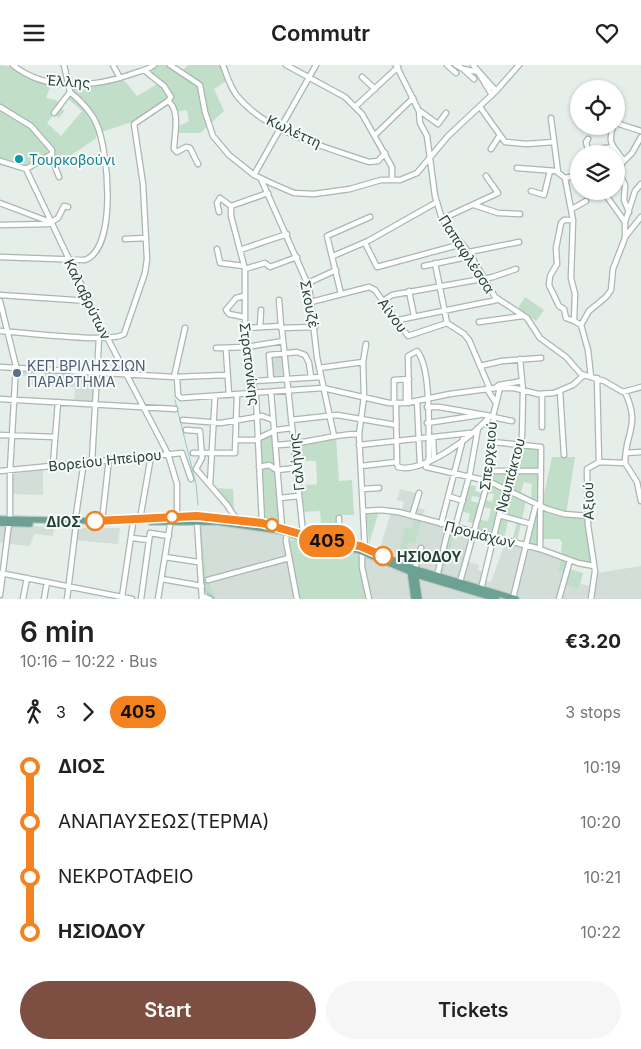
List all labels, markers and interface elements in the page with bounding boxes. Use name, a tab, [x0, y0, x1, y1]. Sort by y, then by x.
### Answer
icon: menu	[20, 19, 48, 47]
icon: heart	[593, 19, 621, 47]
text: Commutr	[271, 20, 370, 46]
street label: Έλλης	[45, 71, 91, 91]
map controls	[570, 80, 625, 200]
button: locate	[570, 80, 625, 135]
street label: Κωλέττη	[264, 111, 324, 151]
button: layers	[570, 145, 625, 200]
place label: Τουρκοβούνι	[29, 151, 115, 168]
marker: Τουρκοβούνι	[13, 153, 25, 165]
street label: Παπαφλέσσα	[435, 212, 499, 296]
street label: Καλαβρύτων	[61, 256, 115, 342]
street label: Σκουζέ	[297, 279, 323, 329]
street label: Αίνου	[375, 295, 411, 335]
street label: Στρατονίκης	[236, 322, 264, 406]
place label: ΚΕΠ ΒΡΙΛΗΣΣΙΩΝ ΠΑΡΑΡΤΗΜΑ	[27, 357, 145, 390]
marker: ΚΕΠ ΒΡΙΛΗΣΣΙΩΝ ΠΑΡΑΡΤΗΜΑ	[11, 367, 23, 379]
street label: Σπερχειού	[476, 421, 500, 491]
street label: Γαλήνης	[285, 432, 307, 492]
street label: Ναυπάκτου	[492, 436, 528, 514]
street label: Βορείου Ηπείρου	[48, 446, 162, 474]
street label: Αξιού	[579, 482, 597, 520]
unlabelled marker	[165, 510, 179, 524]
marker: ΔΙΟΣ	[85, 511, 105, 531]
place label: ΔΙΟΣ	[46, 513, 81, 530]
street label: Προμάχων	[443, 517, 517, 551]
unlabelled marker	[265, 518, 279, 532]
line badge: 405	[298, 525, 356, 557]
text: 405	[309, 530, 345, 551]
marker: ΗΣΙΟΔΟΥ	[373, 546, 393, 566]
place label: ΗΣΙΟΔΟΥ	[397, 548, 462, 565]
text: 6 min	[20, 615, 95, 649]
text: €3.20	[565, 630, 621, 653]
text: 10:16 – 10:22 · Bus	[20, 651, 157, 671]
icon: walk	[20, 698, 48, 726]
icon: forward	[74, 698, 102, 726]
text: 405	[120, 701, 156, 722]
text: 3	[56, 702, 66, 722]
text: 3 stops	[565, 702, 621, 722]
text: ΔΙΟΣ	[58, 755, 105, 778]
text: 10:19	[583, 757, 621, 777]
text: ΑΝΑΠΑΥΣΕΩΣ(ΤΕΡΜΑ)	[58, 810, 269, 833]
text: 10:20	[580, 812, 621, 832]
text: ΝΕΚΡΟΤΑΦΕΙΟ	[58, 865, 194, 888]
text: 10:21	[584, 867, 621, 887]
text: ΗΣΙΟΔΟΥ	[58, 920, 146, 943]
text: 10:22	[580, 922, 621, 942]
button: Start	[20, 981, 316, 1039]
button: Tickets	[326, 981, 621, 1039]

